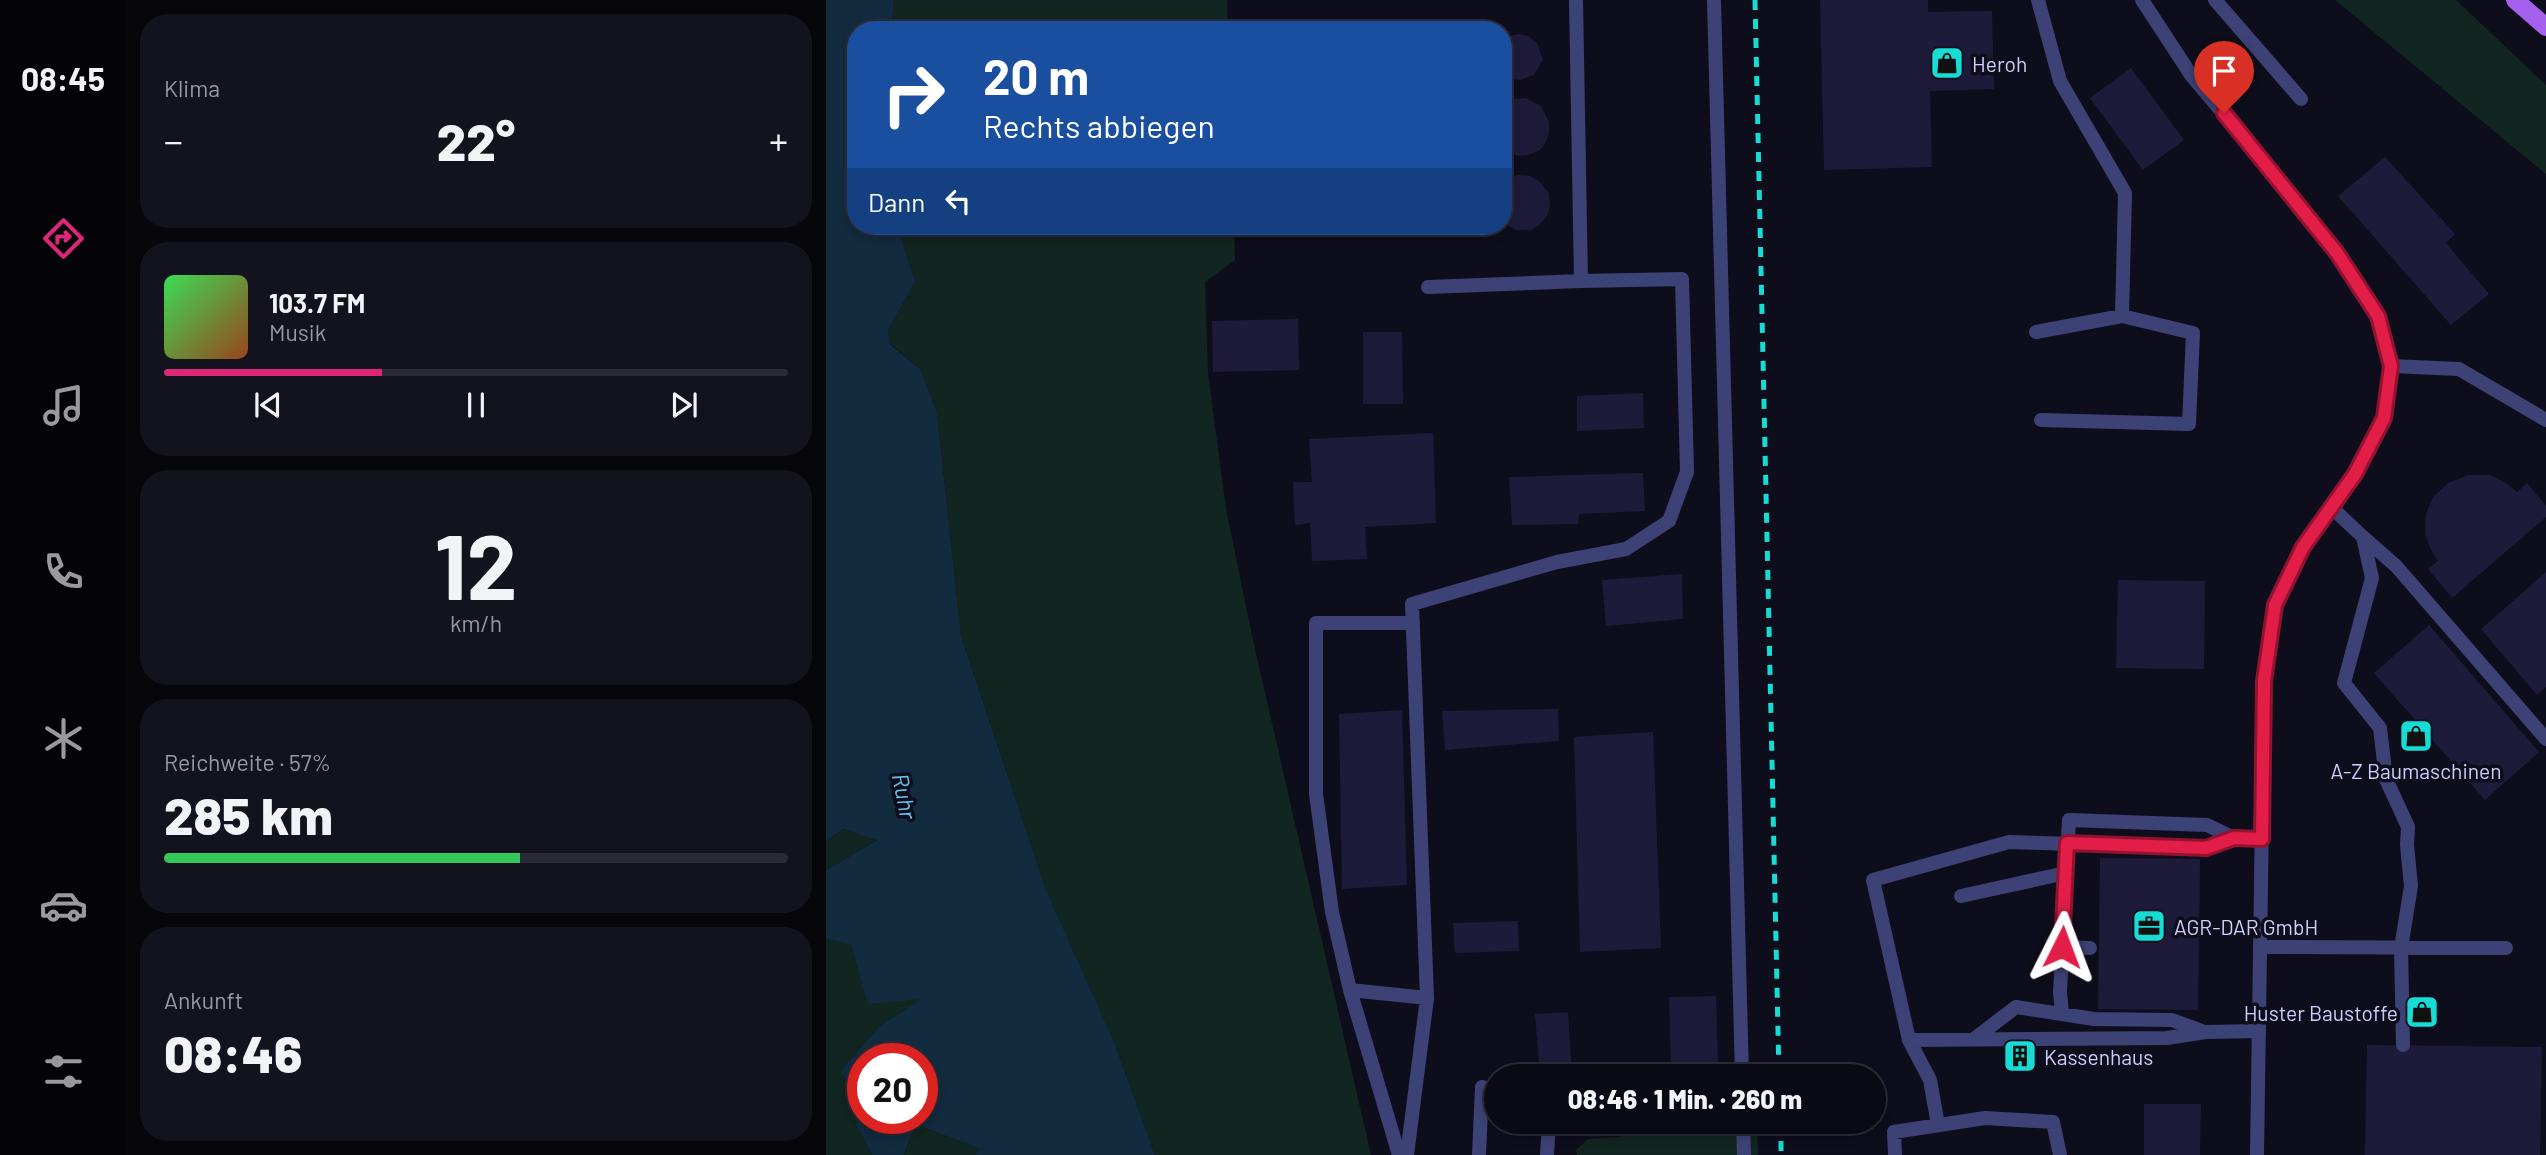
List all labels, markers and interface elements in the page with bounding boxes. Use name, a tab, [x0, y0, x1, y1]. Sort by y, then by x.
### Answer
pin	[2194, 41, 2254, 113]
shop icon: Heroh	[1928, 44, 1966, 82]
text: 20 m	[983, 46, 1089, 105]
icon: right	[868, 49, 959, 140]
place label: Heroh	[1972, 51, 2027, 76]
icon: arrive	[2205, 52, 2243, 90]
text: 08:45	[21, 59, 105, 97]
text: Klima	[164, 74, 220, 102]
text: Rechts abbiegen	[983, 106, 1215, 144]
text: 22°	[437, 109, 515, 171]
text: −	[164, 117, 183, 163]
text: +	[769, 117, 788, 163]
icon: left	[939, 182, 977, 220]
text: Dann	[868, 186, 925, 217]
icon: directions	[39, 214, 88, 263]
text: 103.7 FM	[269, 287, 365, 318]
text: Musik	[269, 318, 326, 346]
icon: music	[39, 381, 88, 430]
icon: previous	[249, 386, 287, 424]
icon: pause	[457, 386, 495, 424]
icon: next	[665, 386, 703, 424]
text: 12	[434, 509, 518, 618]
icon: phone	[39, 547, 88, 596]
text: km/h	[450, 609, 502, 637]
icon: climate	[39, 714, 88, 763]
shop icon: A-Z Baumaschinen	[2397, 717, 2435, 755]
text: Reichweite · 57%	[164, 748, 331, 776]
place label: A-Z Baumaschinen	[2331, 758, 2501, 783]
water label: Ruhr	[887, 771, 923, 822]
text: 285 km	[164, 783, 333, 845]
icon: car	[39, 881, 88, 930]
office icon: AGR-DAR GmbH	[2130, 907, 2168, 945]
position arrow	[2025, 910, 2099, 984]
place label: AGR-DAR GmbH	[2174, 914, 2318, 939]
text: Ankunft	[164, 986, 243, 1014]
shop icon: Huster Baustoffe	[2403, 993, 2441, 1031]
place label: Huster Baustoffe	[2244, 1000, 2398, 1025]
text: 08:46	[164, 1021, 302, 1083]
building icon: Kassenhaus	[2001, 1037, 2039, 1075]
speed limit sign: 20	[847, 1043, 938, 1134]
place label: Kassenhaus	[2044, 1044, 2153, 1069]
icon: filters	[39, 1047, 88, 1096]
text: 08:46 · 1 Min. · 260 m	[1568, 1083, 1802, 1114]

